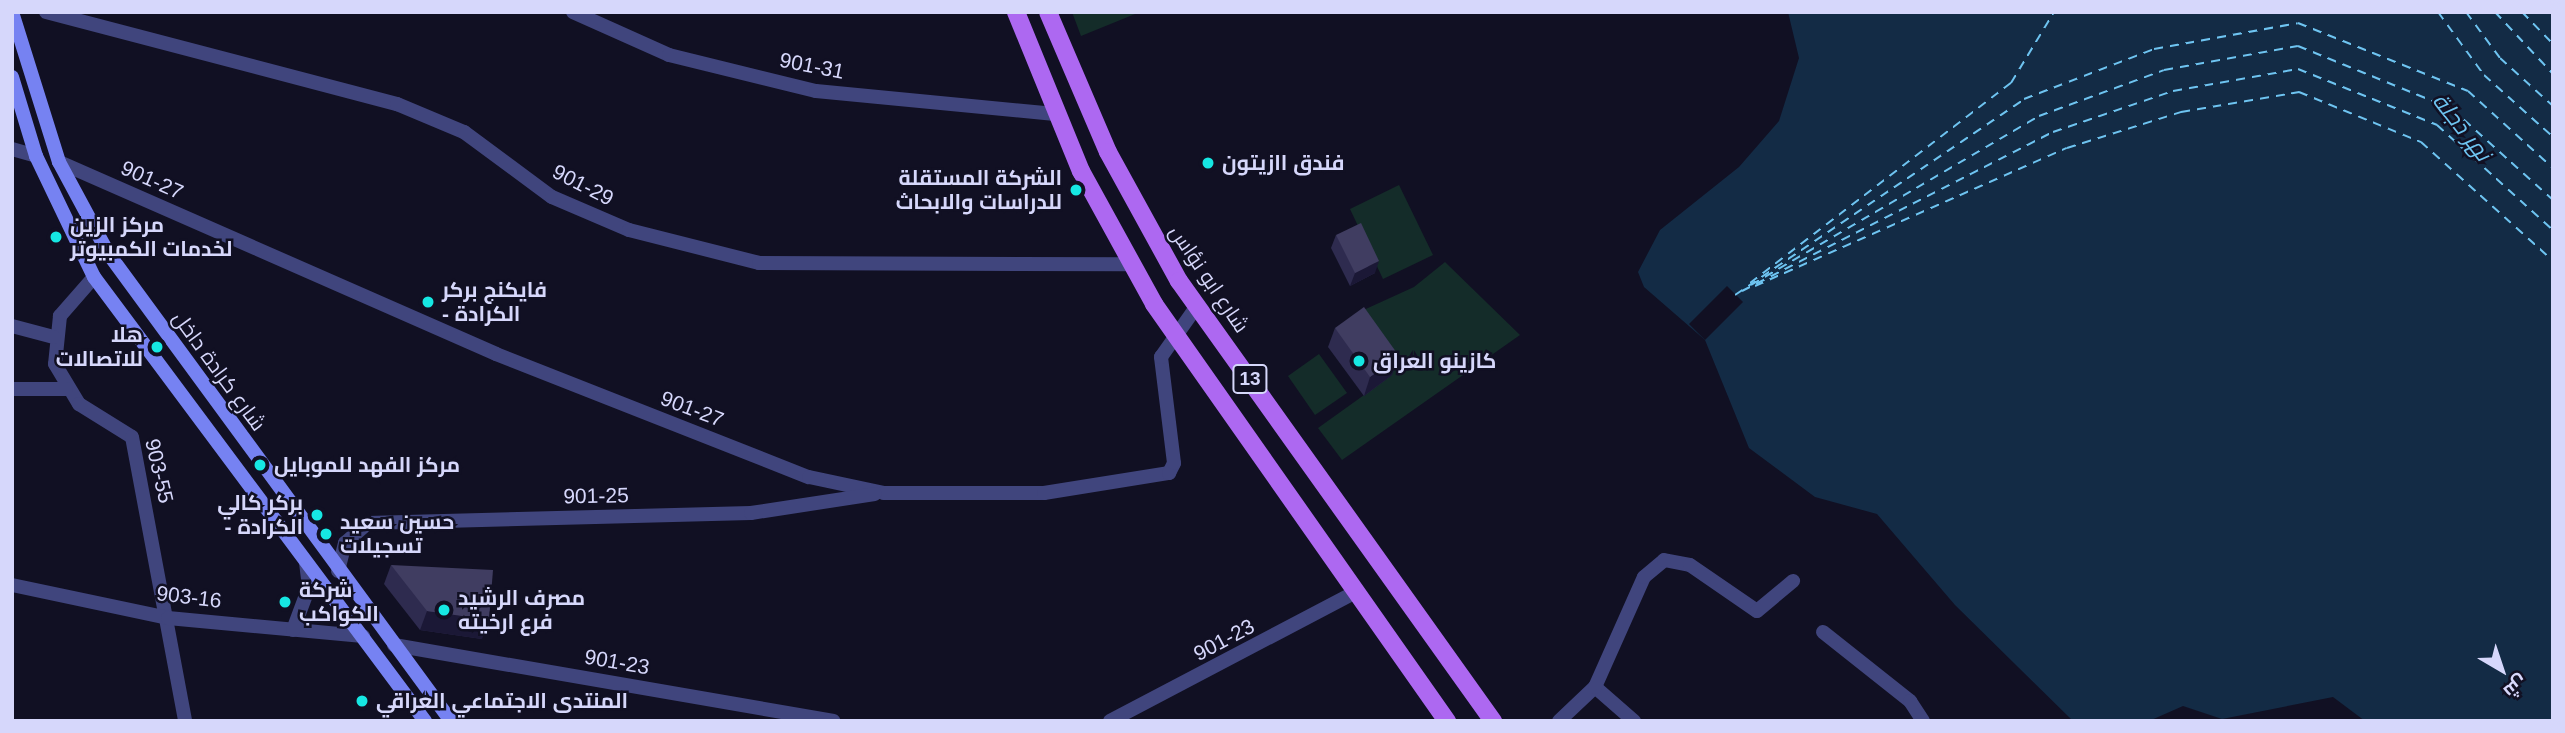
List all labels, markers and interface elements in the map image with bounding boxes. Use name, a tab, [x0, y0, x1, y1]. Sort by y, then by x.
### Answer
street label: 901-31	[778, 47, 846, 85]
water label: نهر دجلة	[2427, 87, 2497, 167]
place label: فندق اازيتون	[1222, 150, 1344, 176]
street label: 901-27	[117, 155, 187, 205]
marker: فندق اازيتون	[1200, 155, 1216, 171]
street label: 901-29	[548, 159, 618, 211]
place label: الشركة المستقلة للدراسات والابحاث	[896, 165, 1062, 215]
marker: الشركة المستقلة للدراسات والابحاث	[1068, 182, 1084, 198]
place label: مركز الزين لخدمات الكمبيوتر	[70, 212, 232, 262]
street label: شارع ابو نؤاس	[1164, 220, 1254, 338]
marker: مركز الزين لخدمات الكمبيوتر	[48, 229, 64, 245]
place label: فايكنج بركر - الكرادة	[442, 277, 547, 327]
marker: فايكنج بركر - الكرادة	[420, 294, 436, 310]
street label: شارع كرادة داخل	[167, 306, 271, 436]
place label: هلا للاتصالات	[56, 322, 143, 372]
marker: هلا للاتصالات	[149, 339, 165, 355]
place label: كازينو العراق	[1373, 348, 1496, 374]
marker: كازينو العراق	[1351, 353, 1367, 369]
road number: 13	[1231, 364, 1269, 394]
street label: 901-27	[657, 386, 727, 432]
street label: 903-55	[139, 436, 179, 506]
place label: مركز الفهد للموبايل	[274, 452, 460, 478]
marker: مركز الفهد للموبايل	[252, 457, 268, 473]
street label: 901-25	[563, 483, 629, 509]
place label: بركر كالي - الكرادة	[217, 490, 303, 540]
marker: بركر كالي - الكرادة	[309, 507, 325, 523]
place label: حسين سعيد تسجيلات	[340, 509, 454, 559]
marker: حسين سعيد تسجيلات	[318, 526, 334, 542]
place label: شركة الكواكب	[299, 577, 379, 627]
street label: 903-16	[155, 581, 223, 613]
place label: مصرف الرشيد فرع ارخيته	[458, 585, 585, 635]
marker: شركة الكواكب	[277, 594, 293, 610]
marker: مصرف الرشيد فرع ارخيته	[436, 602, 452, 618]
street label: 901-23	[1189, 614, 1259, 666]
north arrow	[2467, 635, 2537, 705]
street label: 901-23	[583, 644, 651, 680]
text: ش	[2499, 671, 2532, 703]
place label: المنتدى الاجتماعي العراقي	[376, 688, 628, 714]
marker: المنتدى الاجتماعي العراقي	[354, 693, 370, 709]

